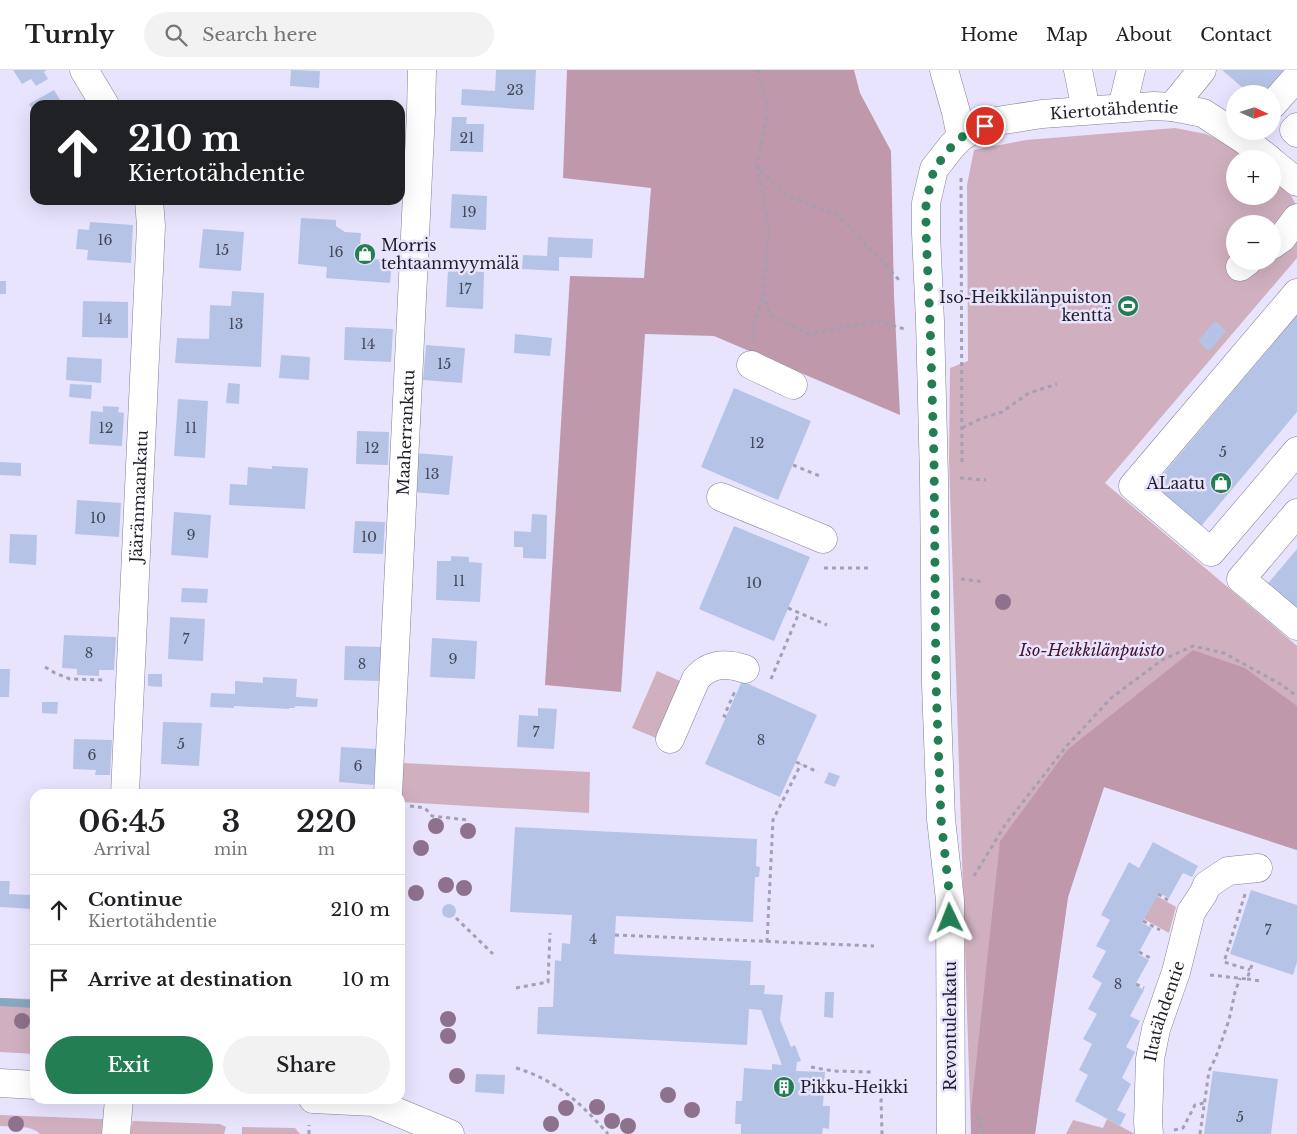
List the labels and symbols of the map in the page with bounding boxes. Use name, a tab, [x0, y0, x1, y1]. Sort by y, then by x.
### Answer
house number: 23	[506, 81, 524, 99]
north arrow	[1226, 85, 1281, 140]
street label: Kiertotähdentie	[1049, 96, 1180, 123]
pin	[964, 105, 1006, 147]
house number: 21	[460, 129, 474, 147]
house number: 19	[461, 203, 477, 221]
house number: 16	[97, 231, 113, 249]
place label: Morris tehtaanmyymälä	[381, 235, 520, 273]
house number: 15	[215, 241, 229, 259]
shop icon: Morris tehtaanmyymälä	[353, 242, 377, 266]
house number: 16	[328, 243, 344, 261]
house number: 17	[458, 280, 473, 298]
place label: Iso-Heikkilänpuiston kenttä	[939, 287, 1112, 325]
sports icon: Iso-Heikkilänpuiston kenttä	[1116, 294, 1140, 318]
house number: 14	[98, 310, 112, 328]
house number: 13	[229, 315, 243, 333]
house number: 14	[361, 335, 375, 353]
house number: 15	[437, 355, 451, 373]
street label: Maaherrankatu	[392, 369, 419, 496]
house number: 12	[99, 419, 113, 437]
house number: 11	[185, 419, 197, 437]
street label: Jääränmaankatu	[126, 429, 152, 565]
house number: 12	[750, 434, 764, 452]
house number: 12	[365, 439, 379, 457]
house number: 5	[1219, 443, 1227, 461]
house number: 13	[425, 465, 439, 483]
shop icon: ALaatu	[1209, 471, 1233, 495]
place label: ALaatu	[1146, 473, 1205, 493]
house number: 10	[90, 509, 106, 527]
house number: 9	[186, 526, 196, 544]
house number: 10	[361, 528, 377, 546]
house number: 11	[453, 572, 465, 590]
house number: 10	[746, 574, 762, 592]
house number: 7	[182, 630, 190, 648]
park label: Iso-Heikkilänpuisto	[1018, 640, 1165, 660]
house number: 8	[85, 644, 93, 662]
house number: 9	[448, 650, 458, 668]
house number: 8	[358, 655, 366, 673]
house number: 7	[532, 723, 540, 741]
house number: 8	[757, 731, 765, 749]
house number: 5	[177, 735, 185, 753]
house number: 6	[87, 746, 97, 764]
house number: 6	[353, 757, 363, 775]
position arrow	[923, 891, 975, 943]
house number: 7	[1264, 921, 1272, 939]
house number: 4	[589, 930, 597, 948]
street label: Iltatähdentie	[1140, 959, 1188, 1063]
street label: Revontulenkatu	[940, 961, 960, 1091]
house number: 8	[1114, 975, 1122, 993]
building icon: Pikku-Heikki	[772, 1075, 796, 1099]
place label: Pikku-Heikki	[800, 1077, 909, 1097]
house number: 5	[1236, 1108, 1244, 1126]

